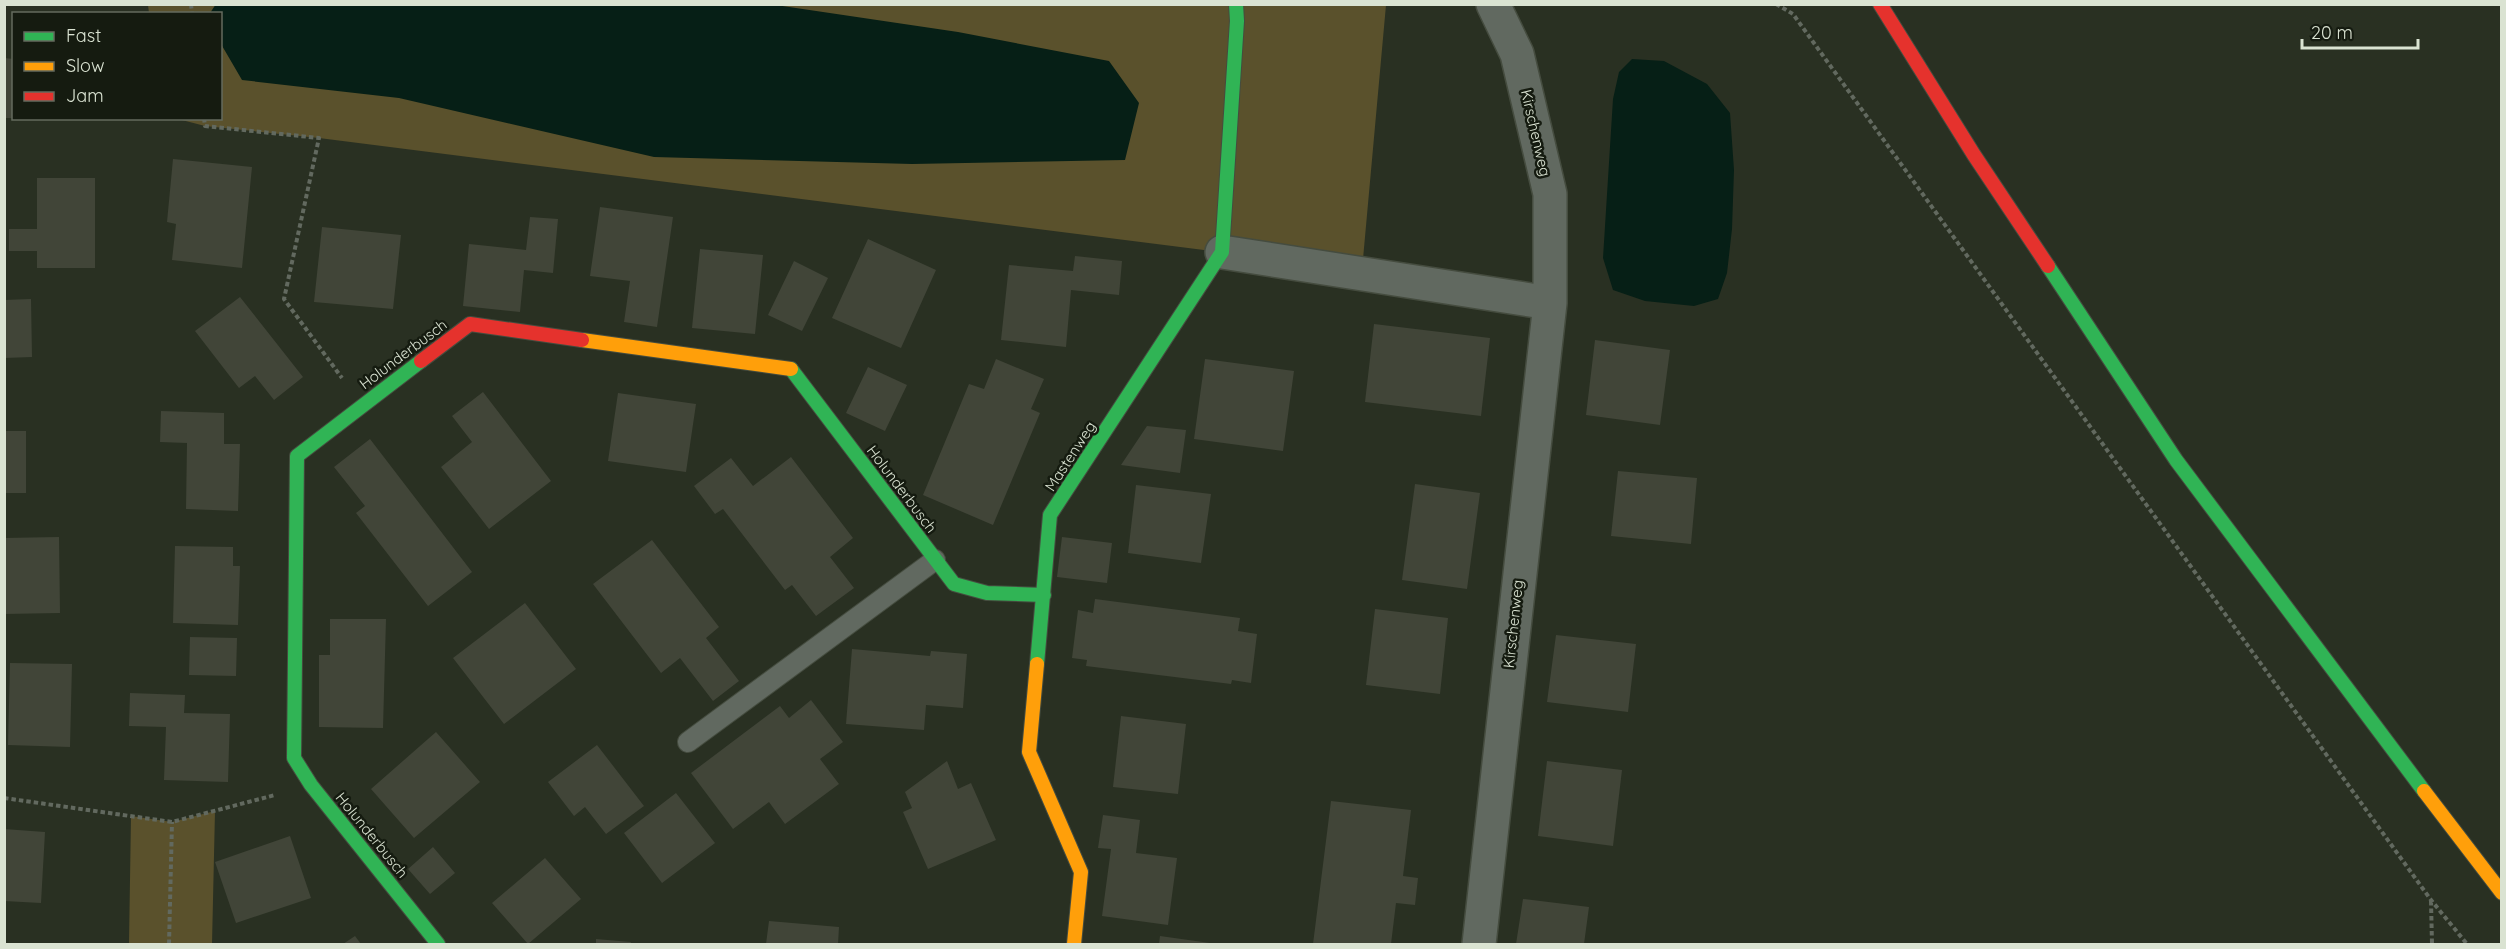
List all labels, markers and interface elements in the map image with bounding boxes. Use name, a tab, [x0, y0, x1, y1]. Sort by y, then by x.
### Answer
legend	[12, 12, 222, 120]
scale bar	[2302, 12, 2418, 50]
text: 20 m	[2311, 21, 2353, 44]
text: Fast	[66, 24, 101, 47]
text: Slow	[66, 54, 104, 77]
text: Jam	[66, 84, 104, 107]
street label: Kirschenweg	[1517, 88, 1555, 178]
street label: Holunderbusch	[355, 315, 451, 393]
street label: Mastenweg	[1040, 417, 1100, 495]
street label: Holunderbusch	[863, 441, 941, 537]
street label: Kirschenweg	[1499, 579, 1527, 669]
street label: Holunderbusch	[332, 788, 412, 882]

